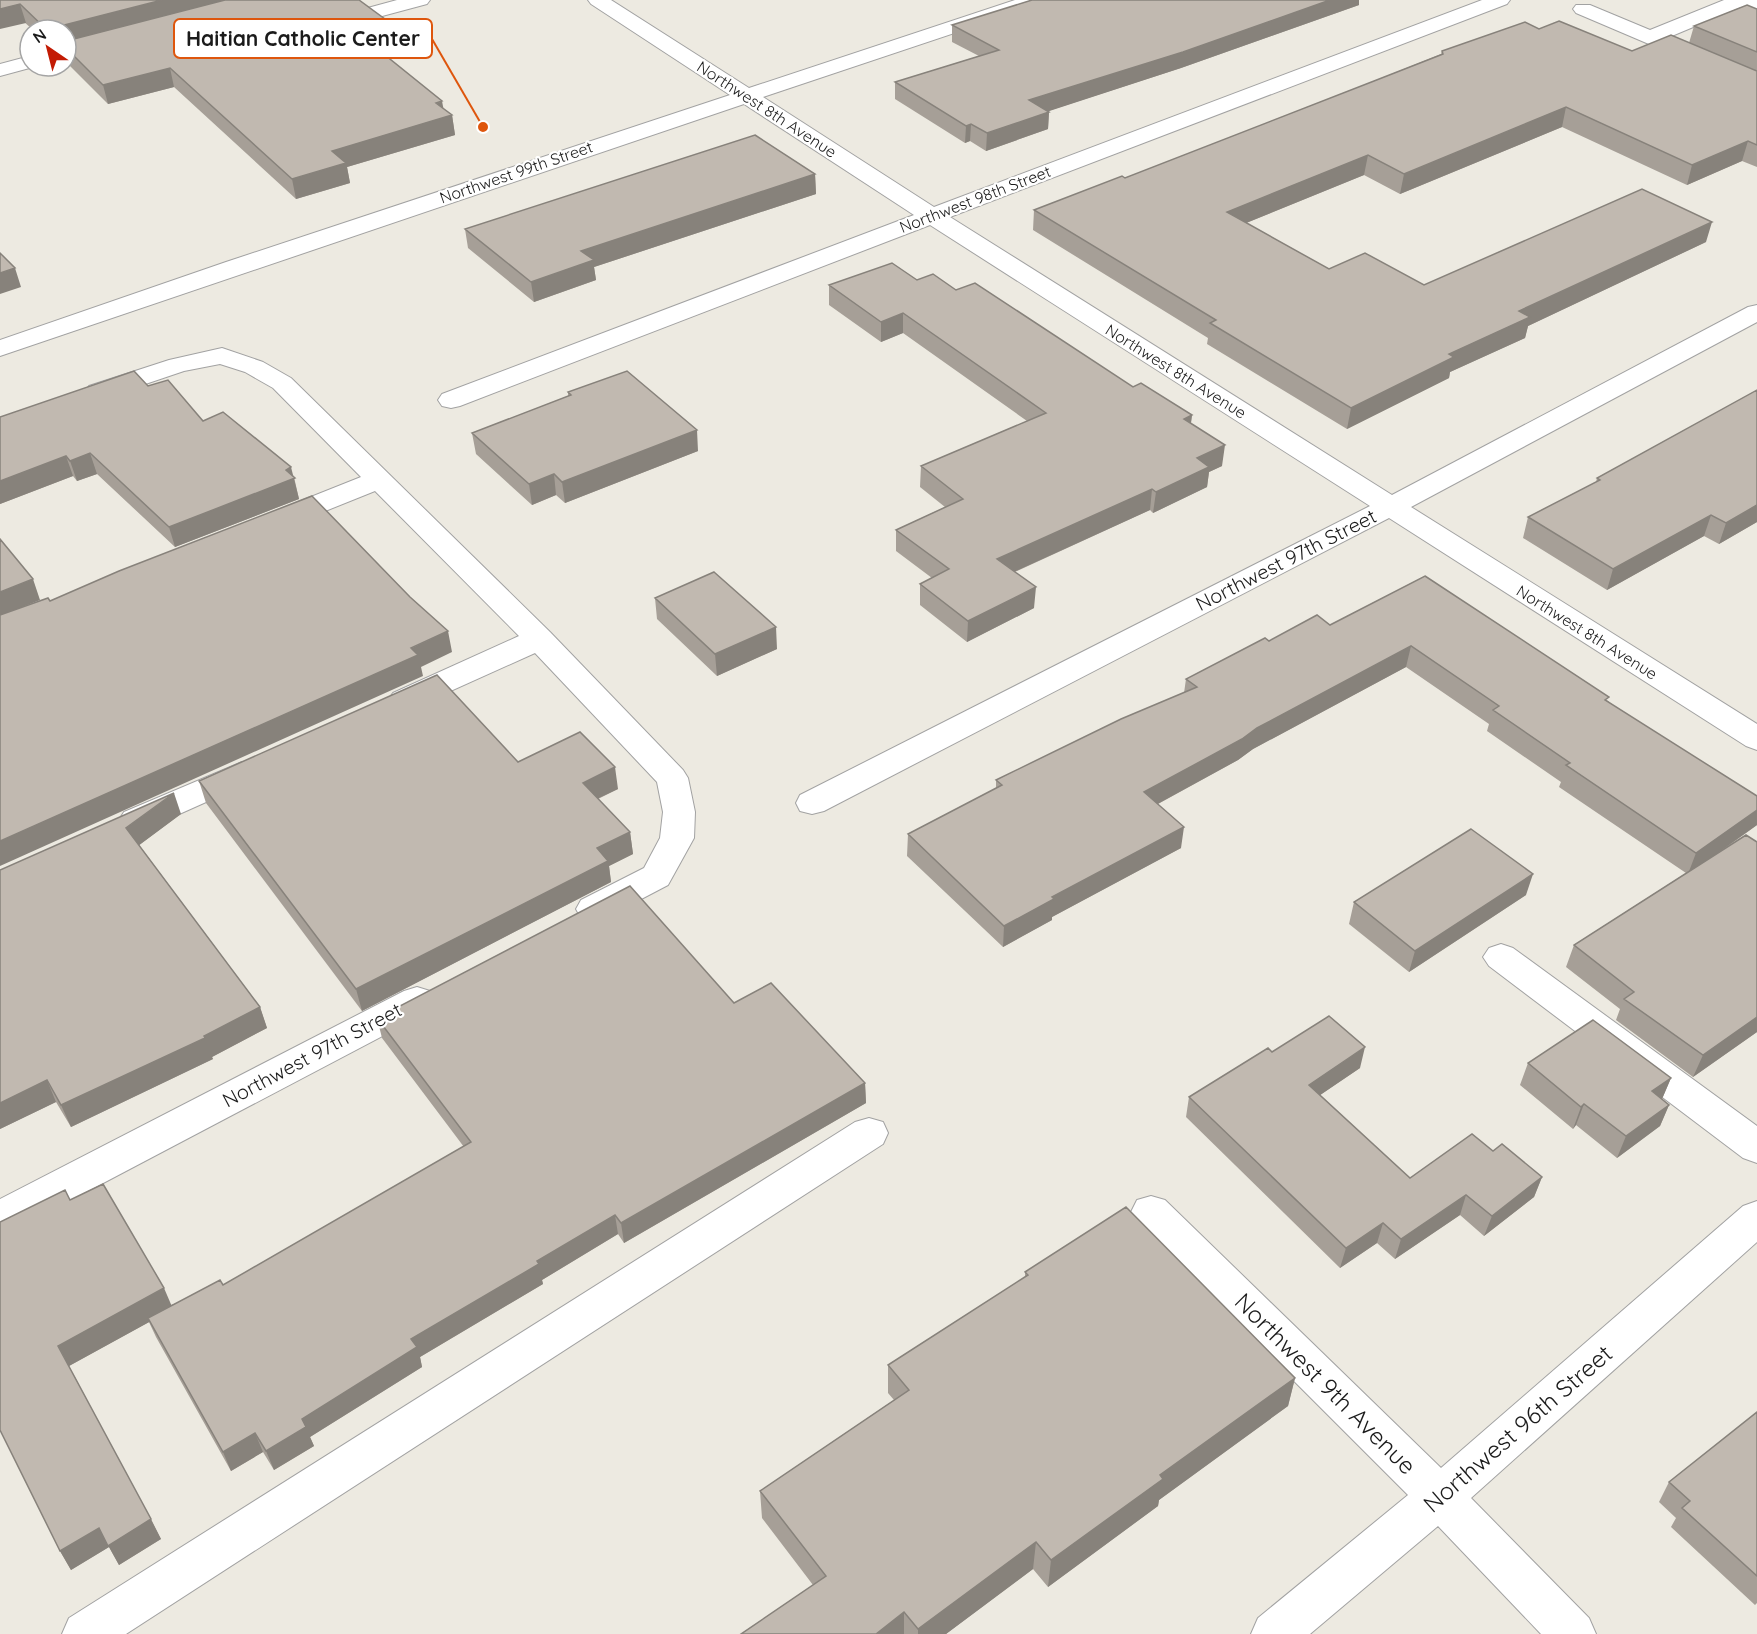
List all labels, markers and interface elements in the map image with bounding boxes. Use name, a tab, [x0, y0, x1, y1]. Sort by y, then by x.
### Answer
north arrow	[18, 18, 78, 78]
callout: Haitian Catholic Center	[174, 19, 432, 58]
text: N	[29, 24, 50, 47]
text: Haitian Catholic Center	[186, 25, 420, 51]
street label: Northwest 8th Avenue	[693, 56, 841, 162]
street label: Northwest 99th Street	[437, 136, 595, 208]
street label: Northwest 98th Street	[896, 161, 1054, 237]
street label: Northwest 8th Avenue	[1102, 319, 1250, 423]
street label: Northwest 97th Street	[1191, 503, 1381, 616]
street label: Northwest 8th Avenue	[1513, 580, 1661, 684]
street label: Northwest 97th Street	[218, 997, 406, 1112]
street label: Northwest 9th Avenue	[1229, 1286, 1423, 1480]
street label: Northwest 96th Street	[1417, 1338, 1618, 1519]

